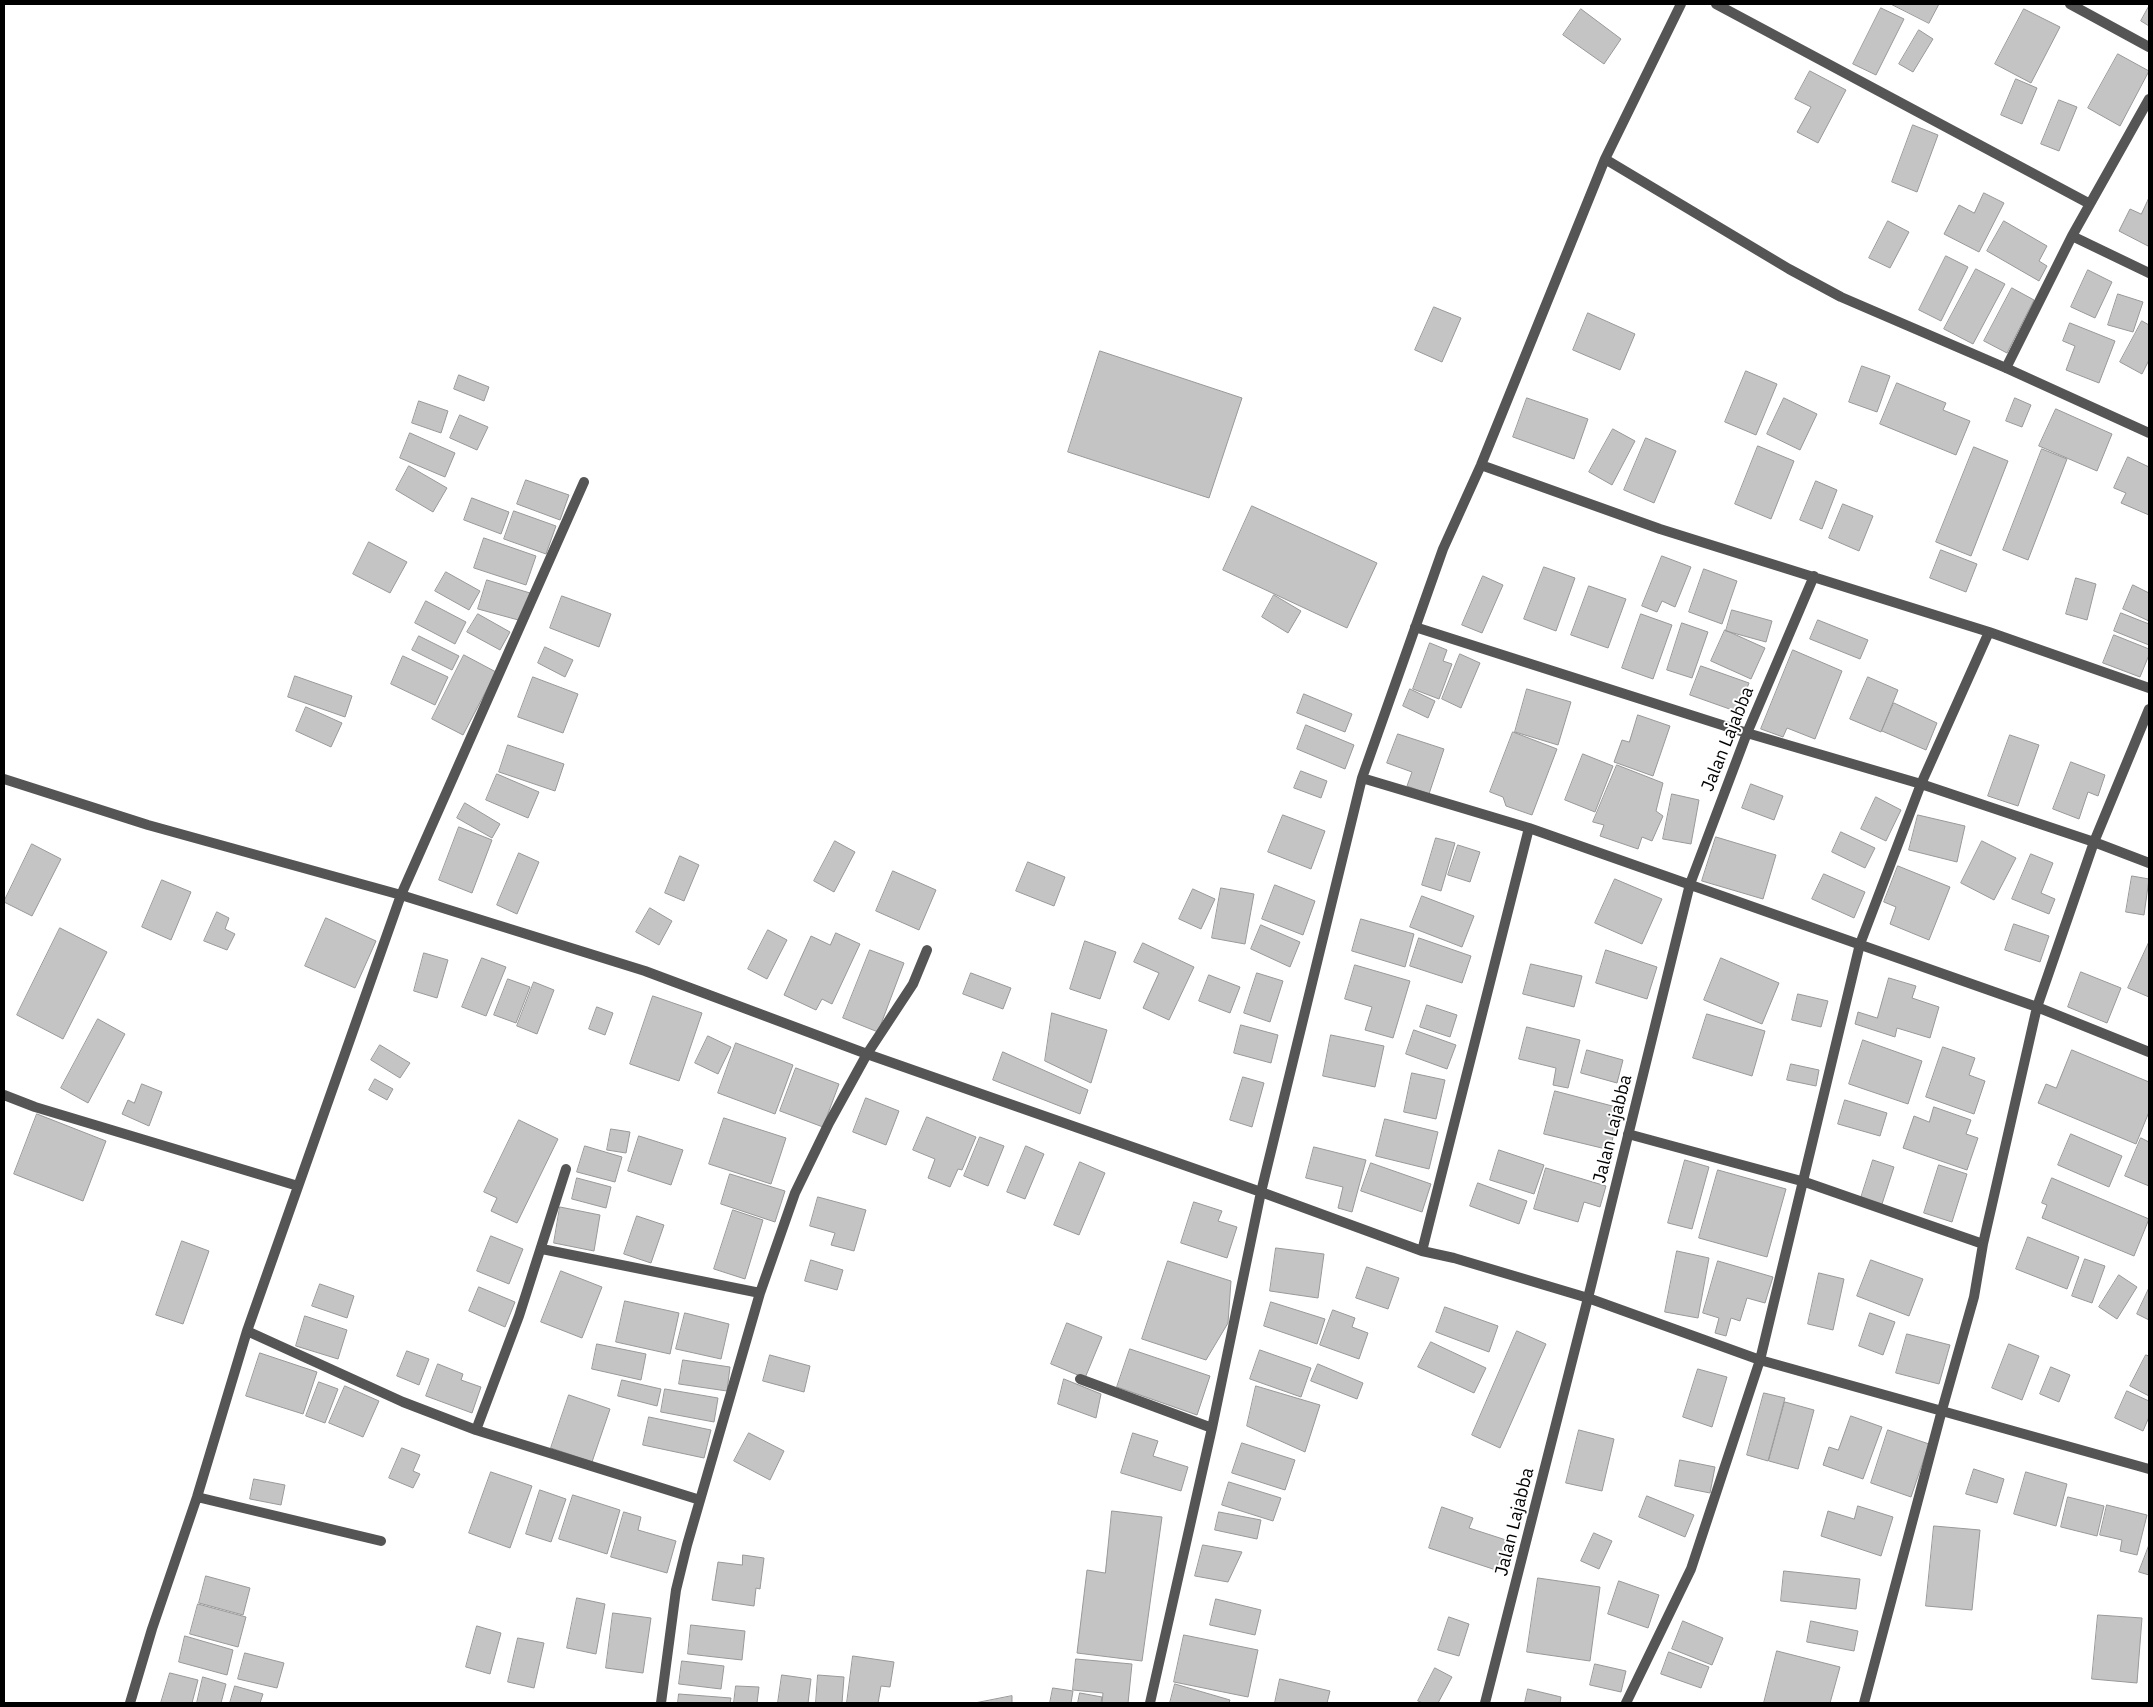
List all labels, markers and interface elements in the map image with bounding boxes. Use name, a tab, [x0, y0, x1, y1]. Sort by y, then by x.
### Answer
street label: Jalan Lajabba	[1697, 684, 1759, 794]
street label: Jalan Lajabba	[1589, 1073, 1637, 1185]
street label: Jalan Lajabba	[1491, 1466, 1539, 1578]

